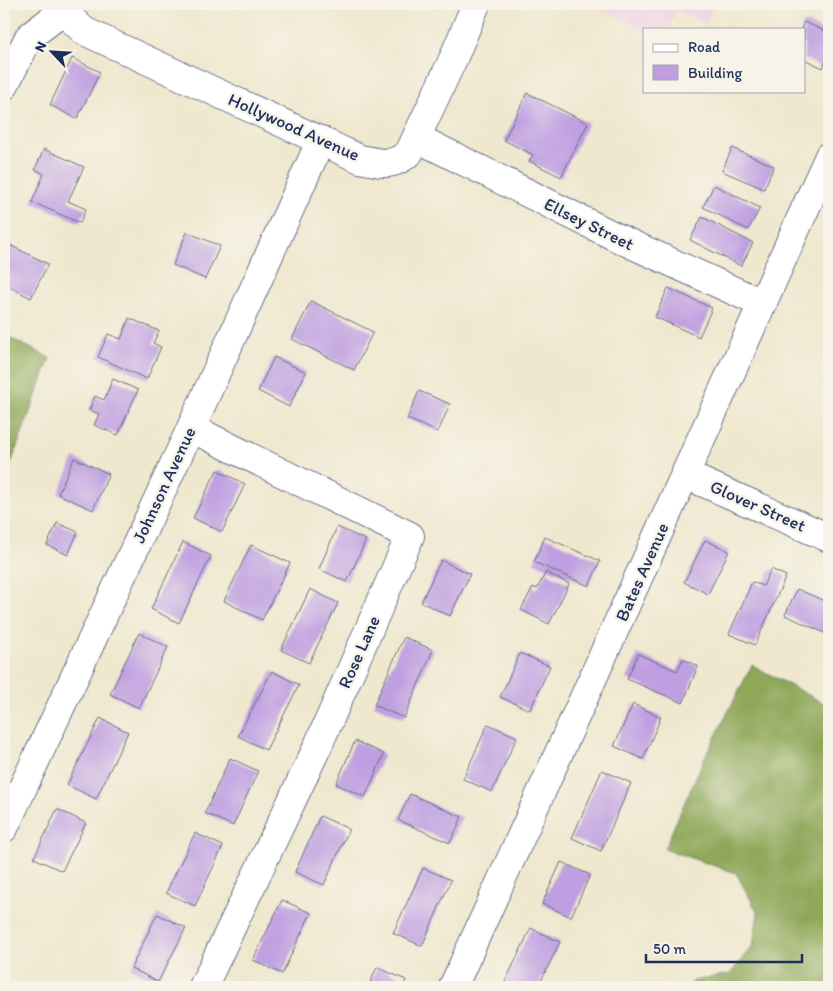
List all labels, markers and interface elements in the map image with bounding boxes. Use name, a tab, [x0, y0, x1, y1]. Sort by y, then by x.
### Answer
north arrow	[28, 28, 78, 78]
legend	[643, 28, 806, 92]
text: Road	[688, 38, 721, 56]
text: N	[31, 39, 50, 55]
text: Building	[688, 64, 742, 82]
street label: Hollywood Avenue	[225, 88, 363, 166]
street label: Ellsey Street	[540, 193, 638, 255]
street label: Johnson Avenue	[127, 423, 201, 547]
street label: Glover Street	[707, 475, 810, 537]
street label: Bates Avenue	[610, 519, 674, 625]
street label: Rose Lane	[333, 612, 385, 692]
scale bar	[646, 931, 802, 963]
text: 50 m	[653, 940, 686, 958]

